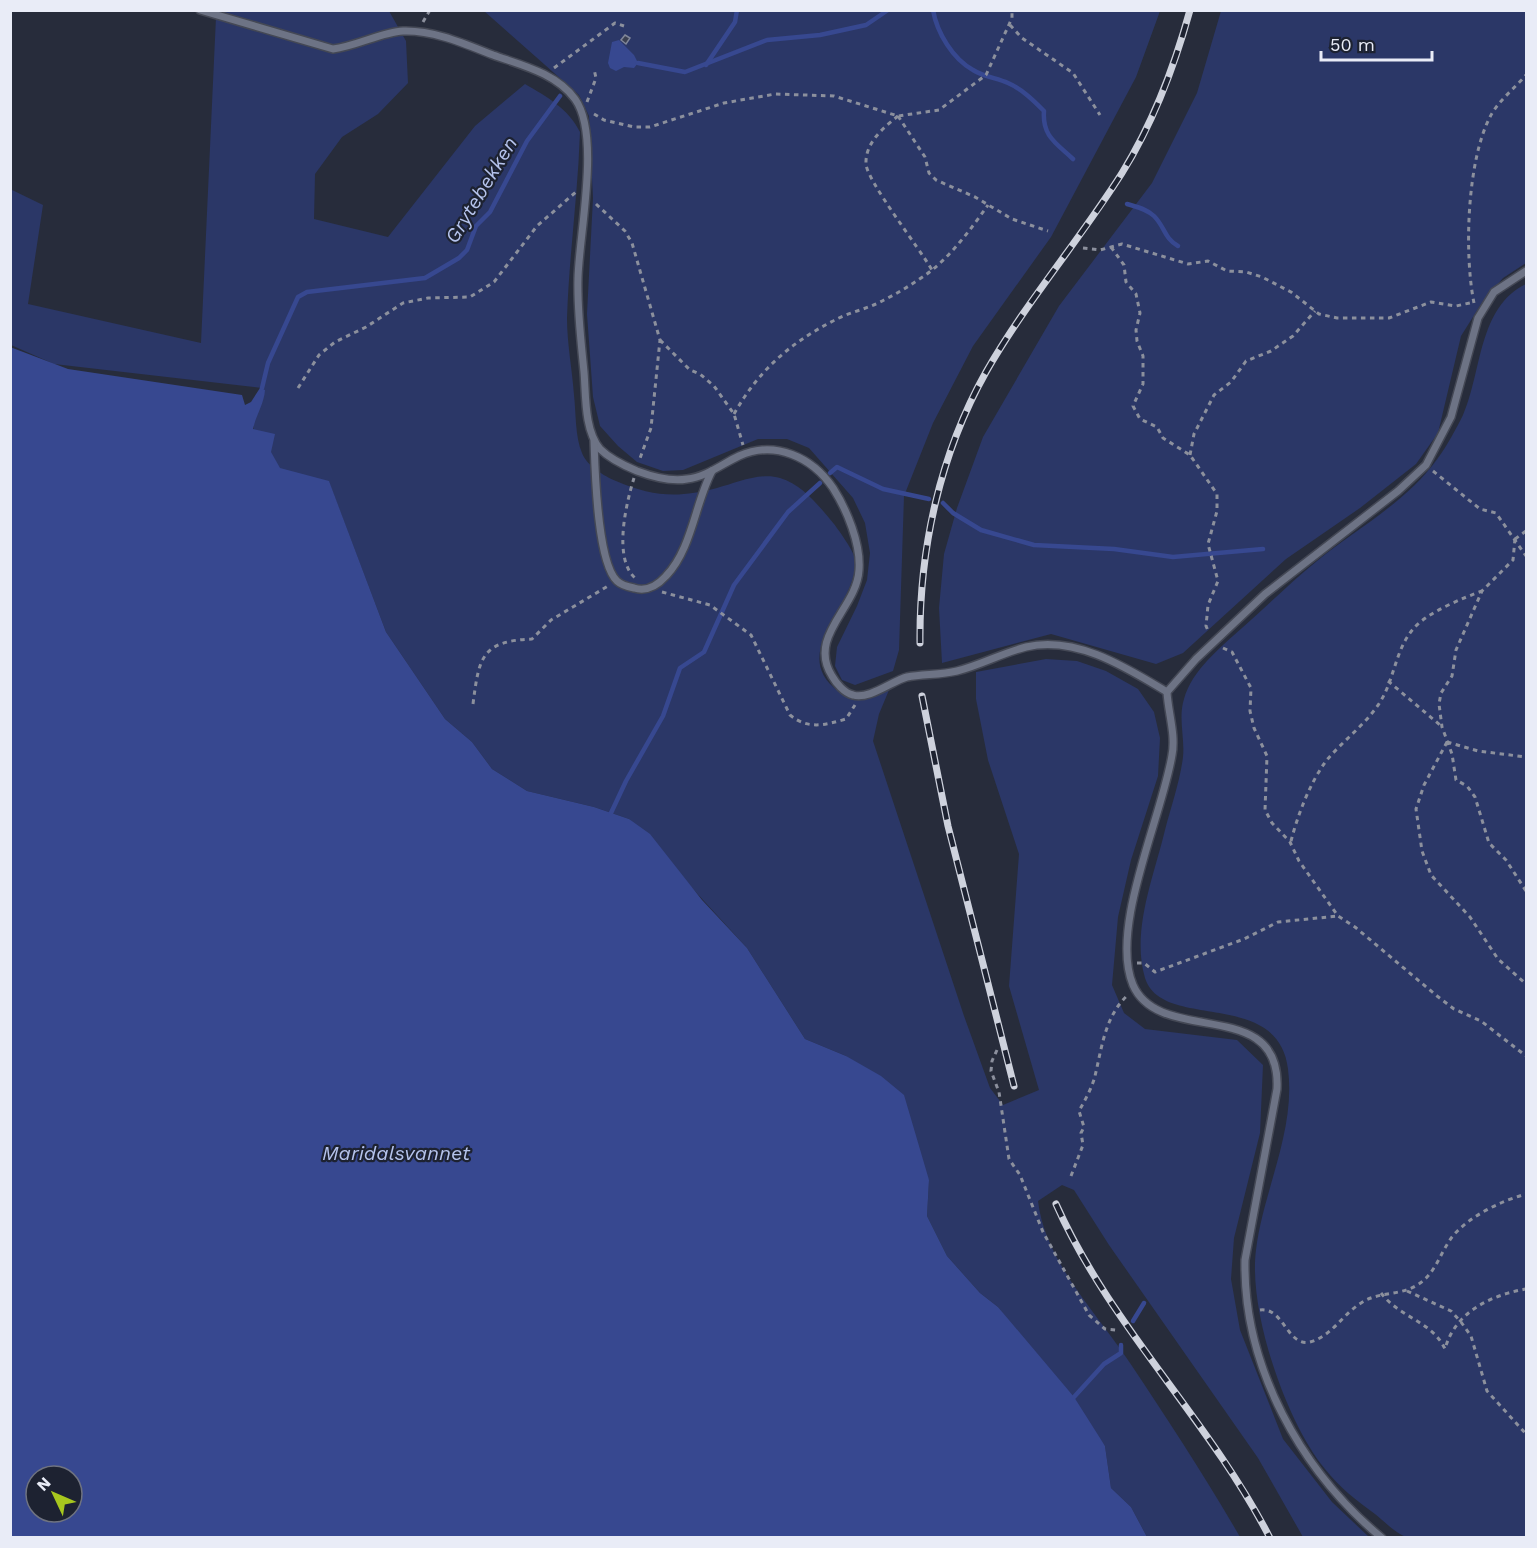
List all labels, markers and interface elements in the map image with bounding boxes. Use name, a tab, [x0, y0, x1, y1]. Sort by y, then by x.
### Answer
scale bar	[1321, 24, 1432, 62]
text: 50 m	[1330, 34, 1375, 55]
water label: Grytebekken	[440, 132, 522, 248]
water label: Maridalsvannet	[322, 1141, 471, 1165]
north arrow	[24, 1464, 84, 1524]
text: N	[33, 1473, 55, 1495]

